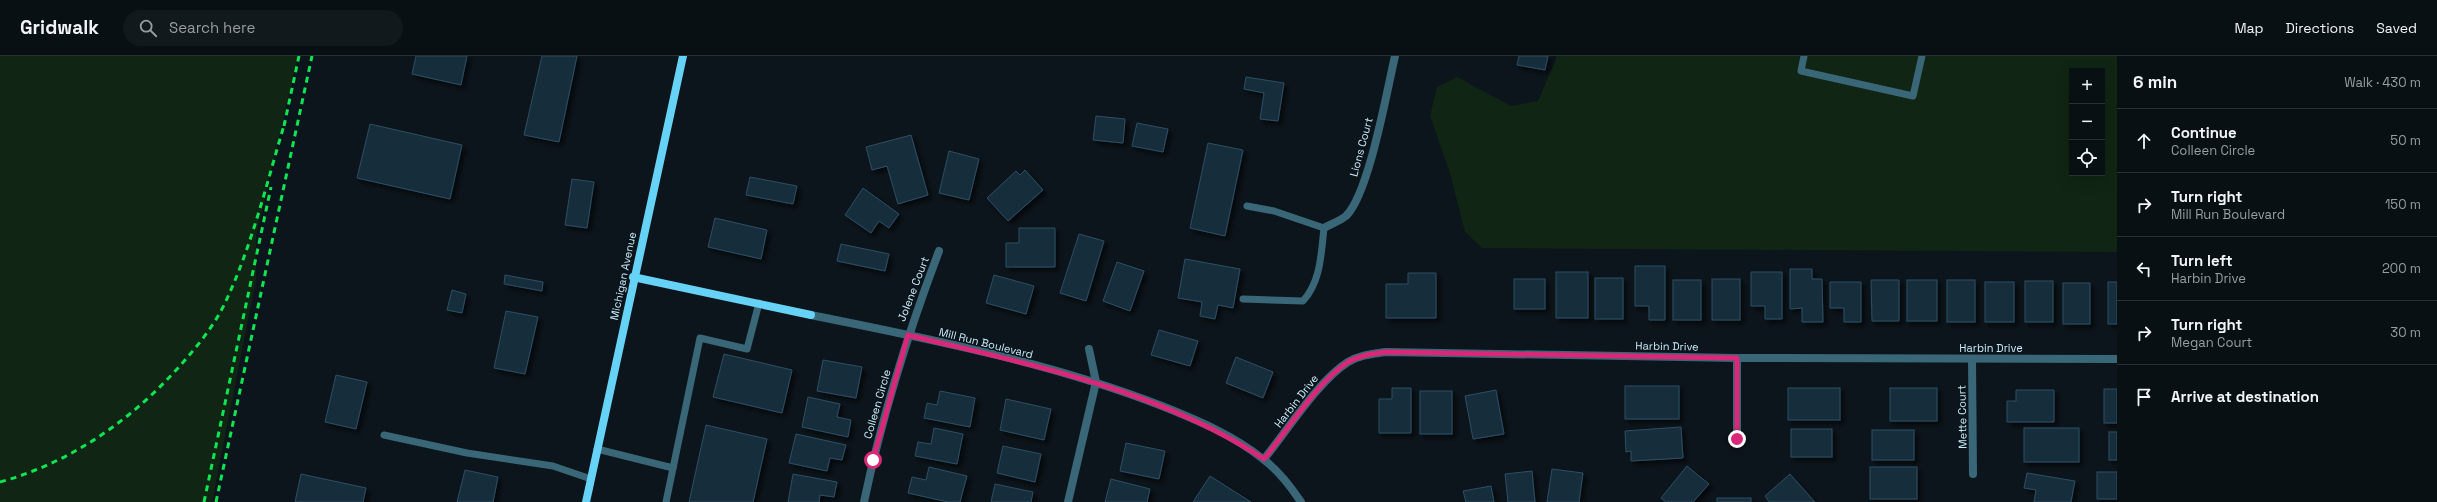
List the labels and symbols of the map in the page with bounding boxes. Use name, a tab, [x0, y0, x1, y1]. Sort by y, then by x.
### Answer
street label: Lions Court	[1346, 116, 1376, 178]
street label: Michigan Avenue	[607, 231, 639, 321]
street label: Jolene Court	[894, 255, 932, 323]
street label: Mill Run Boulevard	[937, 325, 1035, 361]
street label: Harbin Drive	[1635, 338, 1699, 354]
street label: Harbin Drive	[1959, 341, 2023, 355]
street label: Colleen Circle	[860, 368, 894, 440]
street label: Harbin Drive	[1271, 372, 1321, 430]
street label: Mette Court	[1954, 385, 1970, 449]
route end	[1728, 430, 1746, 448]
route start	[864, 451, 882, 469]

